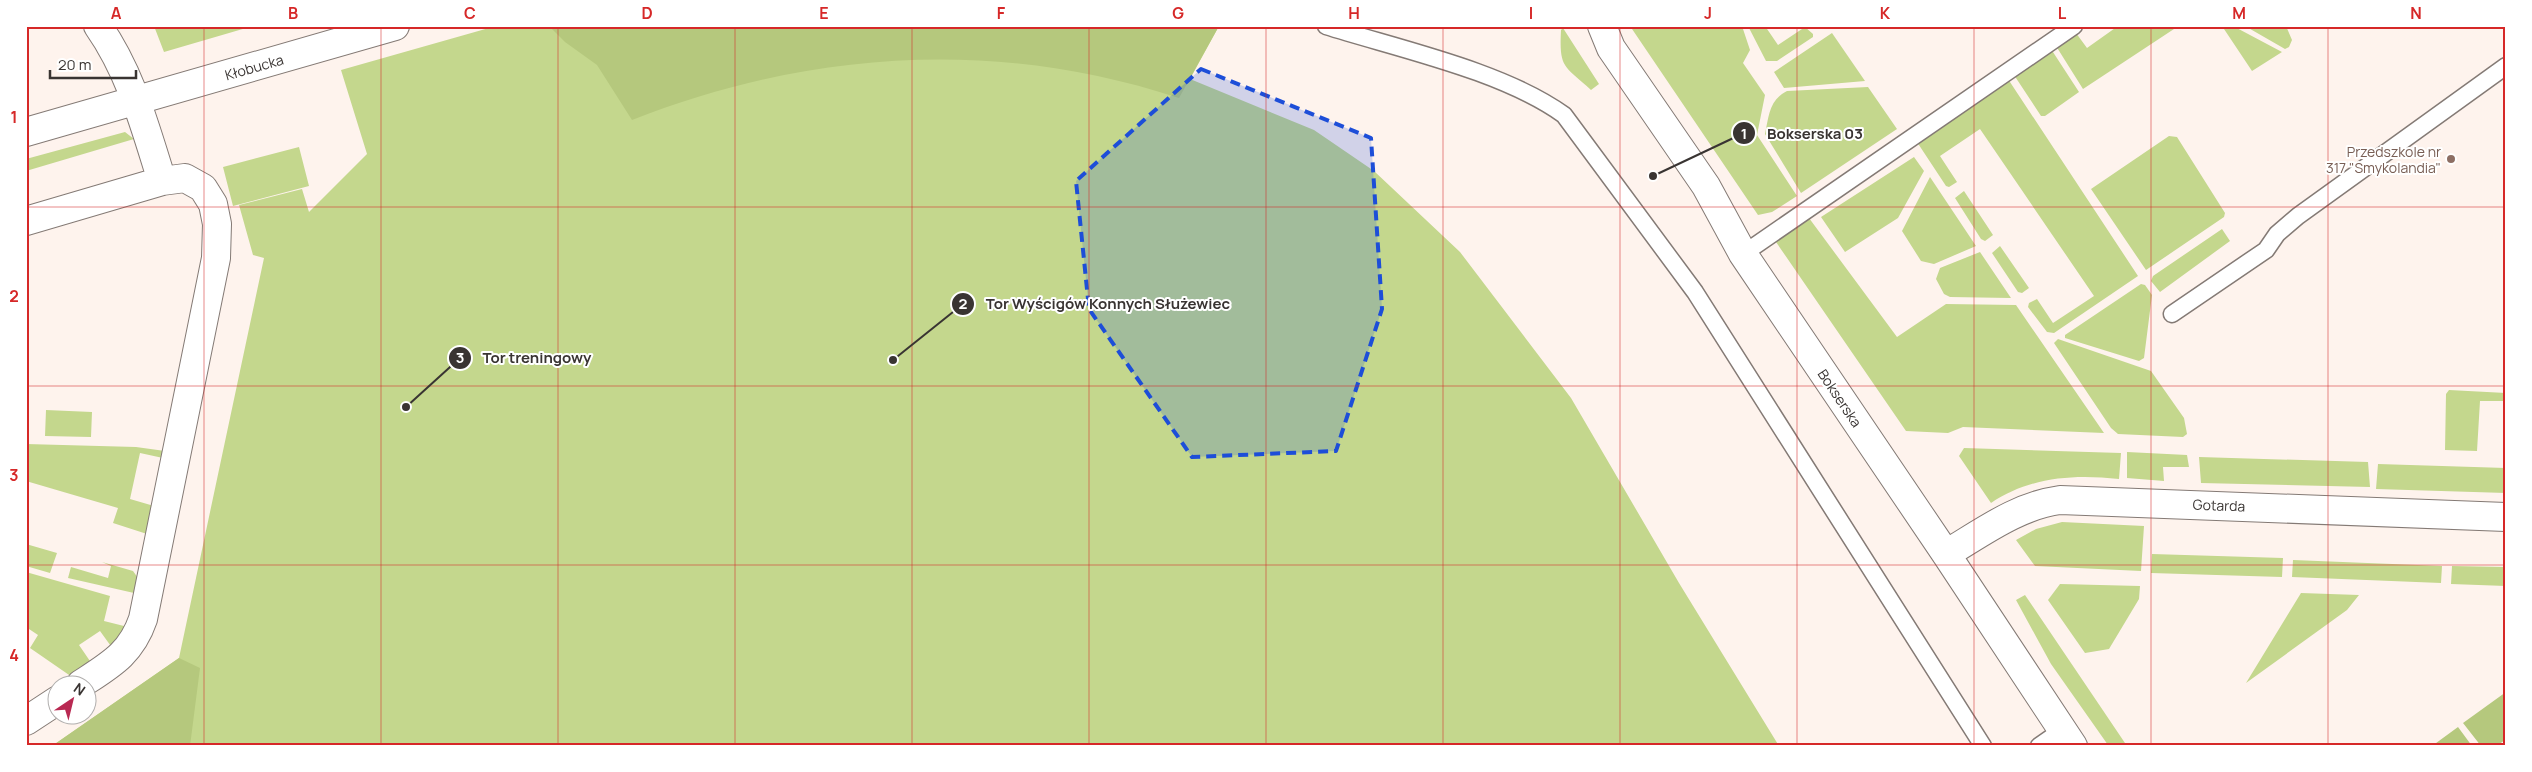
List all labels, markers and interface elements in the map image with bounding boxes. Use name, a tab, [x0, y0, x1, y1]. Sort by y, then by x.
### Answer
text: A	[111, 2, 122, 24]
text: B	[288, 2, 298, 24]
text: C	[464, 2, 476, 24]
text: D	[641, 2, 653, 24]
text: E	[819, 2, 829, 24]
text: F	[997, 2, 1006, 24]
text: G	[1172, 2, 1184, 24]
text: H	[1348, 2, 1360, 24]
text: I	[1529, 2, 1533, 24]
text: J	[1704, 2, 1712, 24]
text: K	[1880, 2, 1891, 24]
text: L	[2058, 2, 2067, 24]
text: M	[2232, 2, 2246, 24]
text: N	[2410, 2, 2422, 24]
scale bar	[50, 48, 136, 80]
street label: Kłobucka	[222, 50, 286, 84]
text: 20 m	[58, 54, 91, 75]
text: 1	[10, 106, 18, 128]
callout: Bokserska 03	[1732, 118, 1873, 148]
text: 1	[1741, 123, 1747, 144]
text: Bokserska 03	[1767, 123, 1863, 144]
place label: Przedszkole nr 317 "Smykolandia"	[2326, 142, 2441, 177]
marker: Przedszkole nr 317 "Smykolandia"	[2445, 153, 2457, 165]
text: 2	[9, 285, 19, 307]
callout: Tor Wyścigów Konnych Służewiec	[951, 289, 1240, 319]
text: 2	[959, 293, 968, 314]
text: Tor Wyścigów Konnych Służewiec	[986, 293, 1231, 314]
callout: Tor treningowy	[448, 343, 601, 373]
text: 3	[456, 347, 464, 368]
text: Tor treningowy	[483, 347, 592, 368]
street label: Bokserska	[1814, 365, 1866, 431]
text: 3	[9, 464, 19, 486]
street label: Gotarda	[2192, 495, 2246, 515]
text: 4	[9, 644, 19, 666]
north arrow	[48, 674, 98, 724]
text: N	[70, 678, 89, 700]

